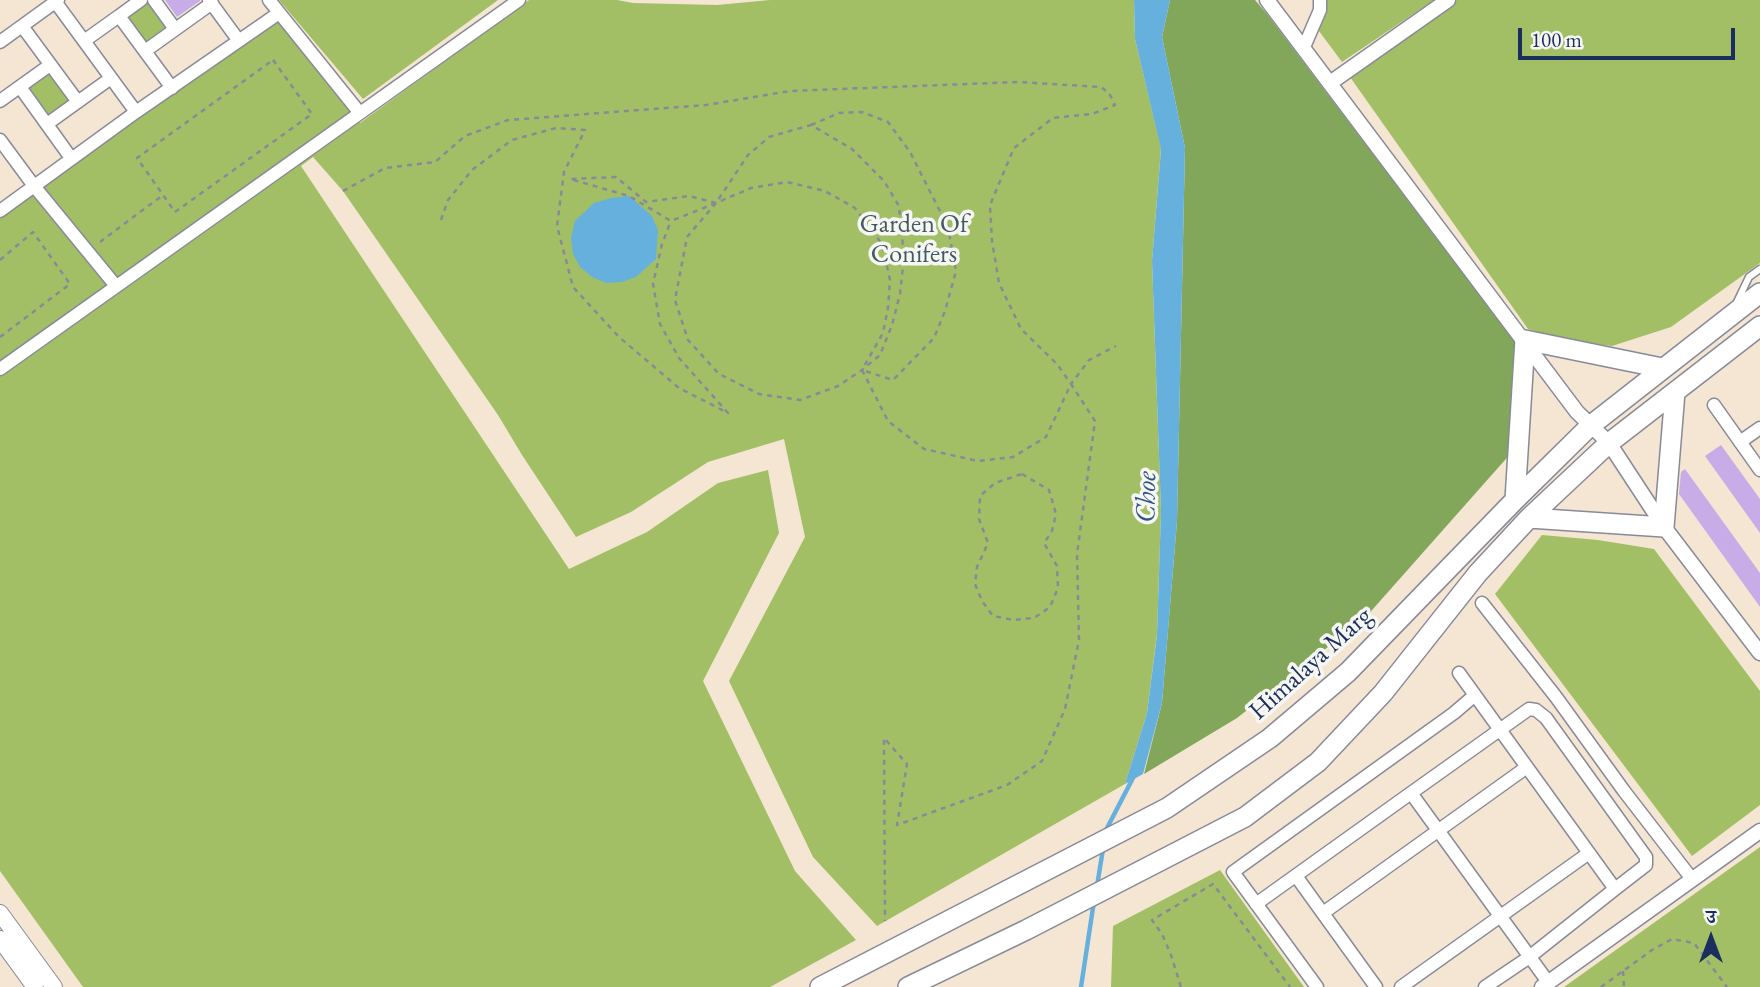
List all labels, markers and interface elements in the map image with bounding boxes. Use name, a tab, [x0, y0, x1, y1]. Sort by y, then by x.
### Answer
scale bar	[1522, 14, 1739, 58]
text: 100 m	[1531, 26, 1582, 53]
park label: Garden Of Conifers	[860, 209, 968, 270]
water label: Choe	[1130, 471, 1164, 523]
street label: Himalaya Marg	[1243, 601, 1379, 727]
north arrow	[1676, 903, 1746, 973]
text: उ	[1706, 904, 1716, 929]

